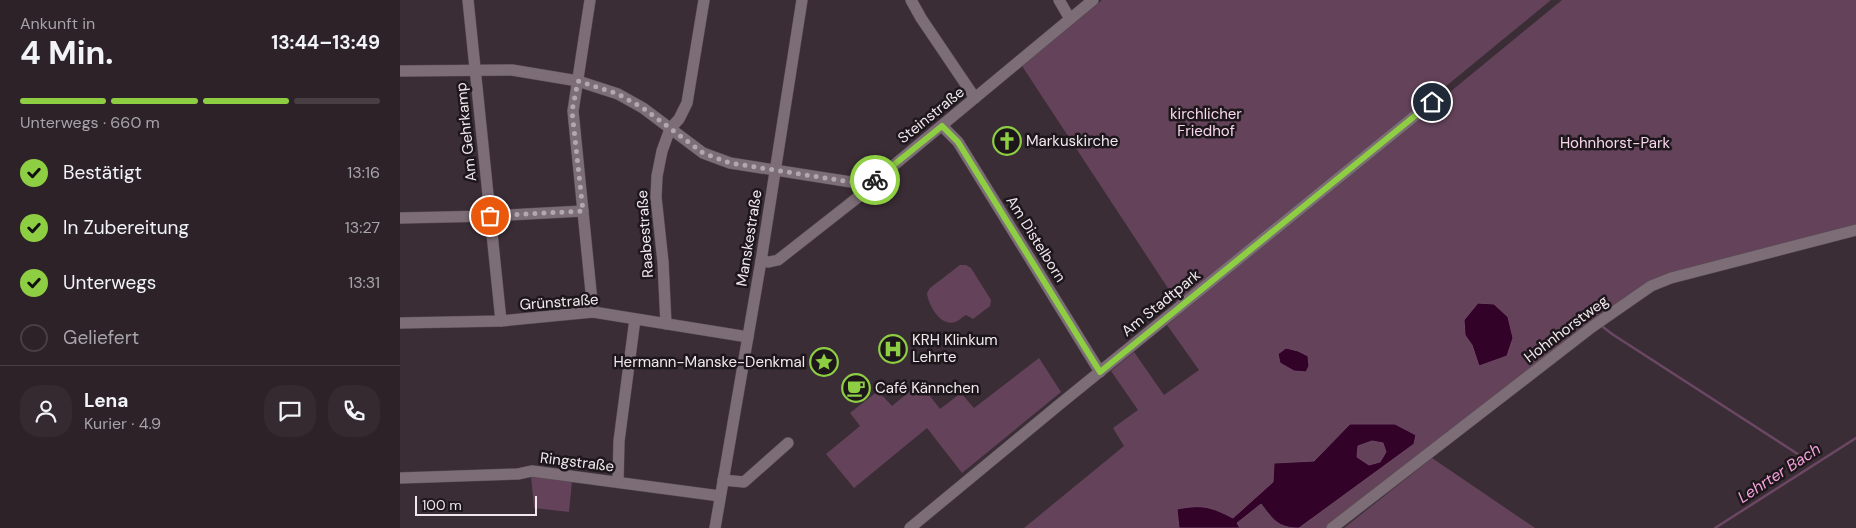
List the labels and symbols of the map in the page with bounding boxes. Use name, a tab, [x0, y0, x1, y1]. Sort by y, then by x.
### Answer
street label: Am Gehrkamp	[451, 81, 481, 183]
pin	[1411, 81, 1453, 123]
street label: Steinstraße	[894, 82, 968, 148]
park label: kirchlicher Friedhof	[1170, 104, 1242, 141]
church icon: Markuskirche	[992, 126, 1022, 156]
place label: Markuskirche	[1026, 131, 1118, 151]
park label: Hohnhorst-Park	[1560, 133, 1671, 153]
courier	[850, 155, 900, 205]
street label: Manskestraße	[731, 188, 767, 288]
street label: Raabestraße	[632, 189, 658, 279]
street label: Am Distelborn	[1001, 192, 1071, 286]
pin	[469, 195, 511, 237]
street label: Am Stadtpark	[1117, 265, 1205, 341]
street label: Grünstraße	[519, 289, 599, 315]
street label: Hohnhorstweg	[1520, 291, 1612, 367]
place label: KRH Klinkum Lehrte	[912, 330, 998, 367]
hospital icon: KRH Klinkum Lehrte	[878, 334, 908, 364]
place icon: Hermann-Manske-Denkmal	[809, 347, 839, 377]
place label: Hermann-Manske-Denkmal	[613, 352, 805, 372]
cafe icon: Café Kännchen	[841, 373, 871, 403]
place label: Café Kännchen	[875, 378, 979, 398]
water label: Lehrter Bach	[1734, 438, 1824, 508]
street label: Ringstraße	[539, 448, 615, 476]
scale bar	[415, 493, 538, 516]

